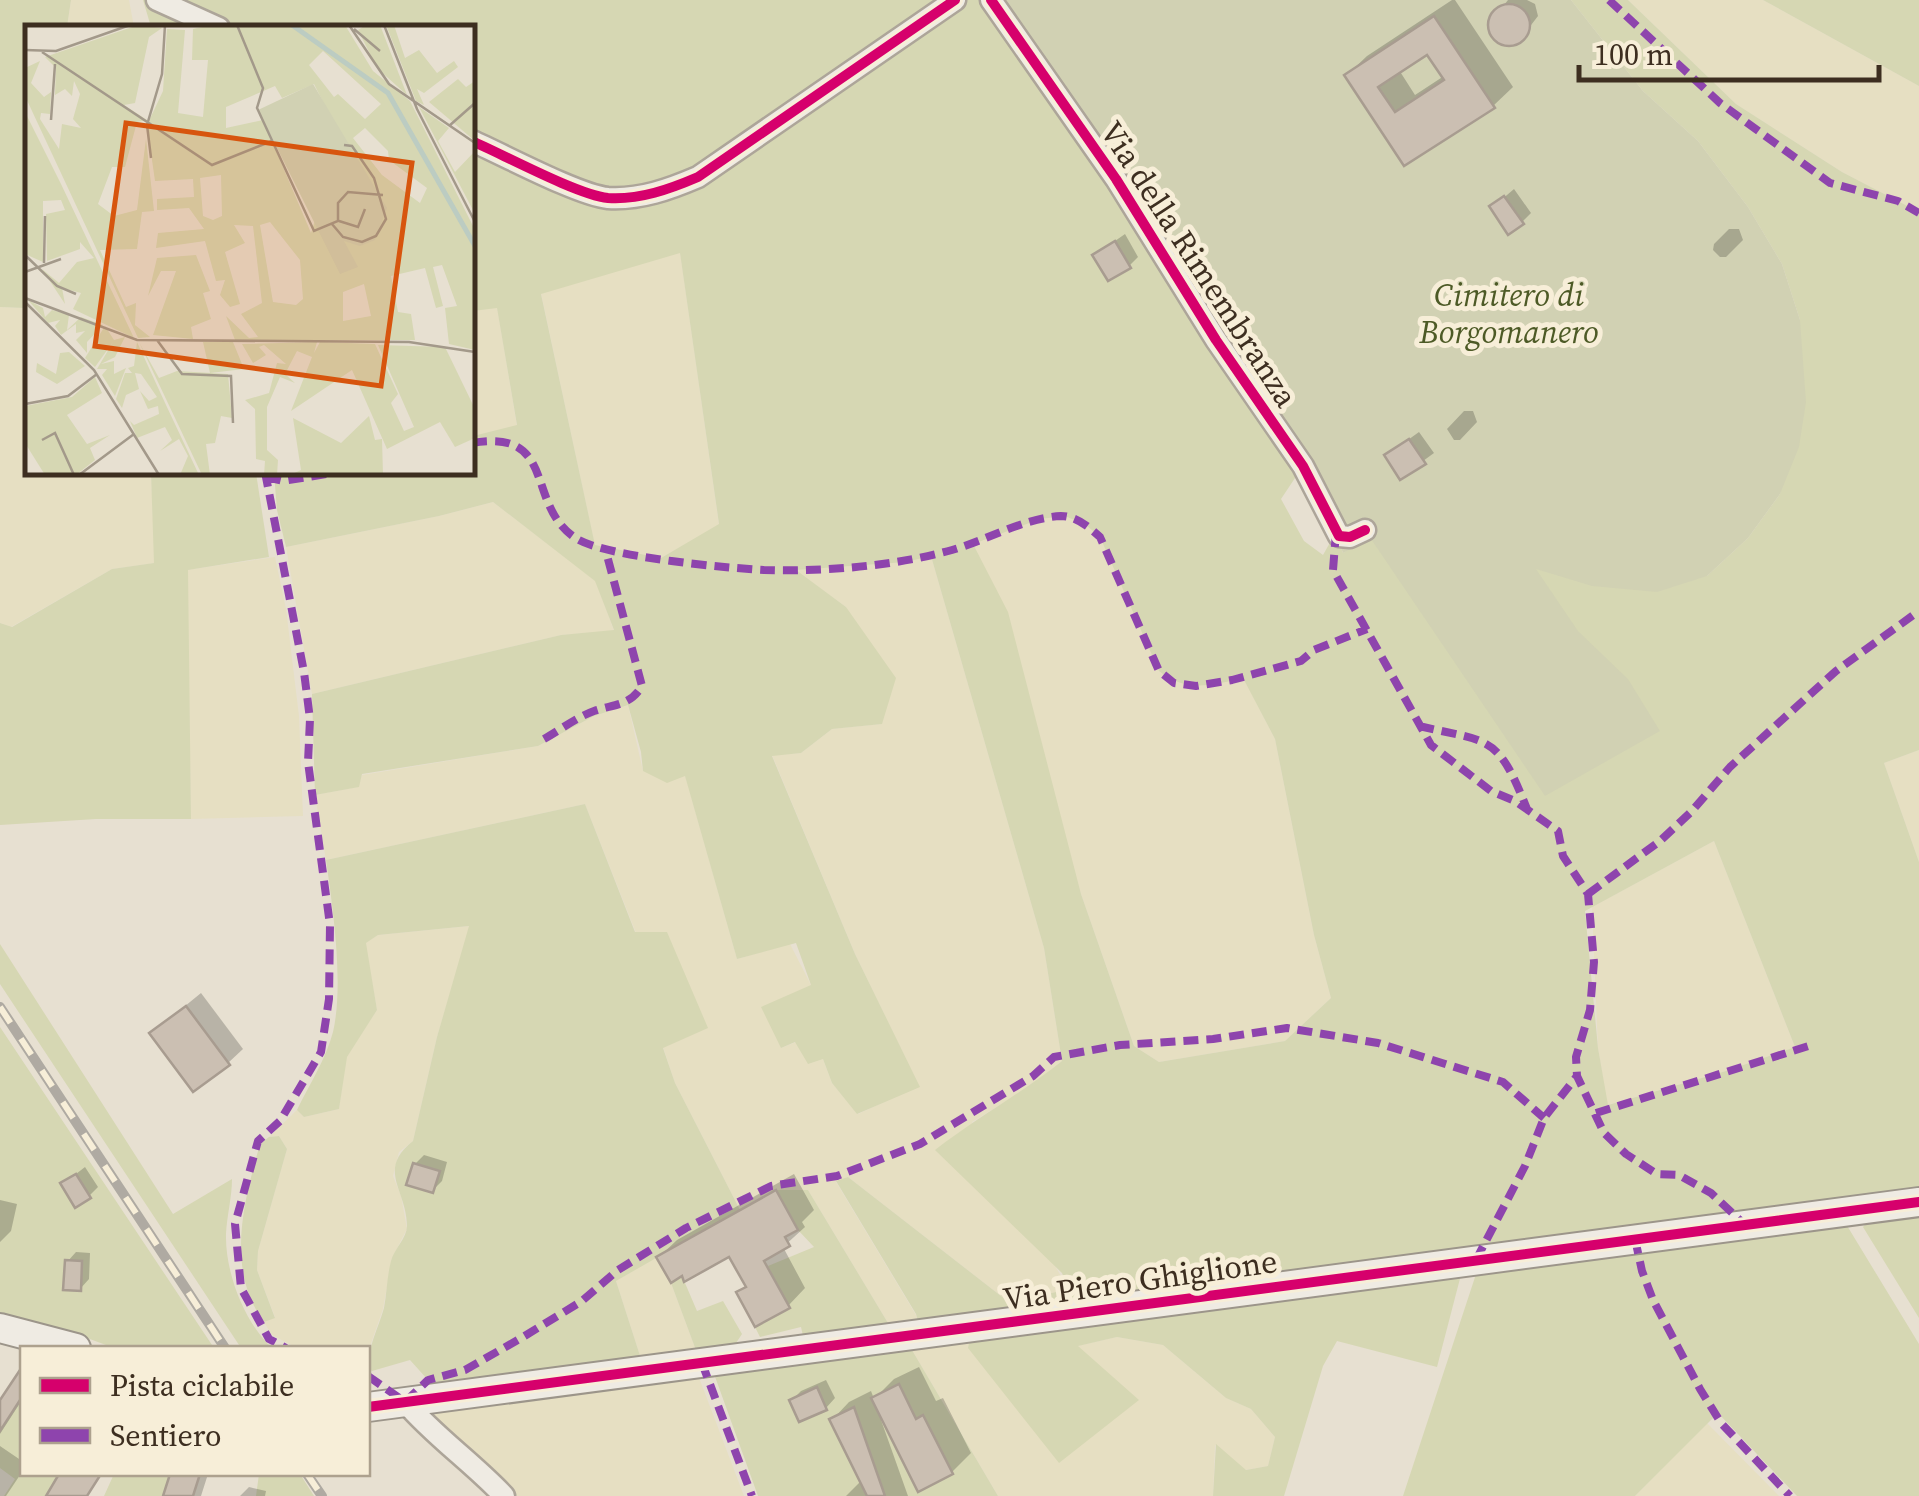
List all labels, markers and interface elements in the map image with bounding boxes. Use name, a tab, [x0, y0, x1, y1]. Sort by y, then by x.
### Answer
scale bar	[1579, 20, 1879, 82]
inset map	[25, 25, 475, 475]
text: 100 m	[1594, 34, 1673, 75]
street label: Via della Rimembranza	[1090, 112, 1308, 416]
park label: Cimitero di Borgomanero	[1418, 273, 1599, 354]
street label: Via Piero Ghiglione	[1000, 1239, 1280, 1321]
legend	[20, 1346, 370, 1476]
text: Pista ciclabile	[110, 1365, 294, 1406]
text: Sentiero	[110, 1415, 222, 1456]

